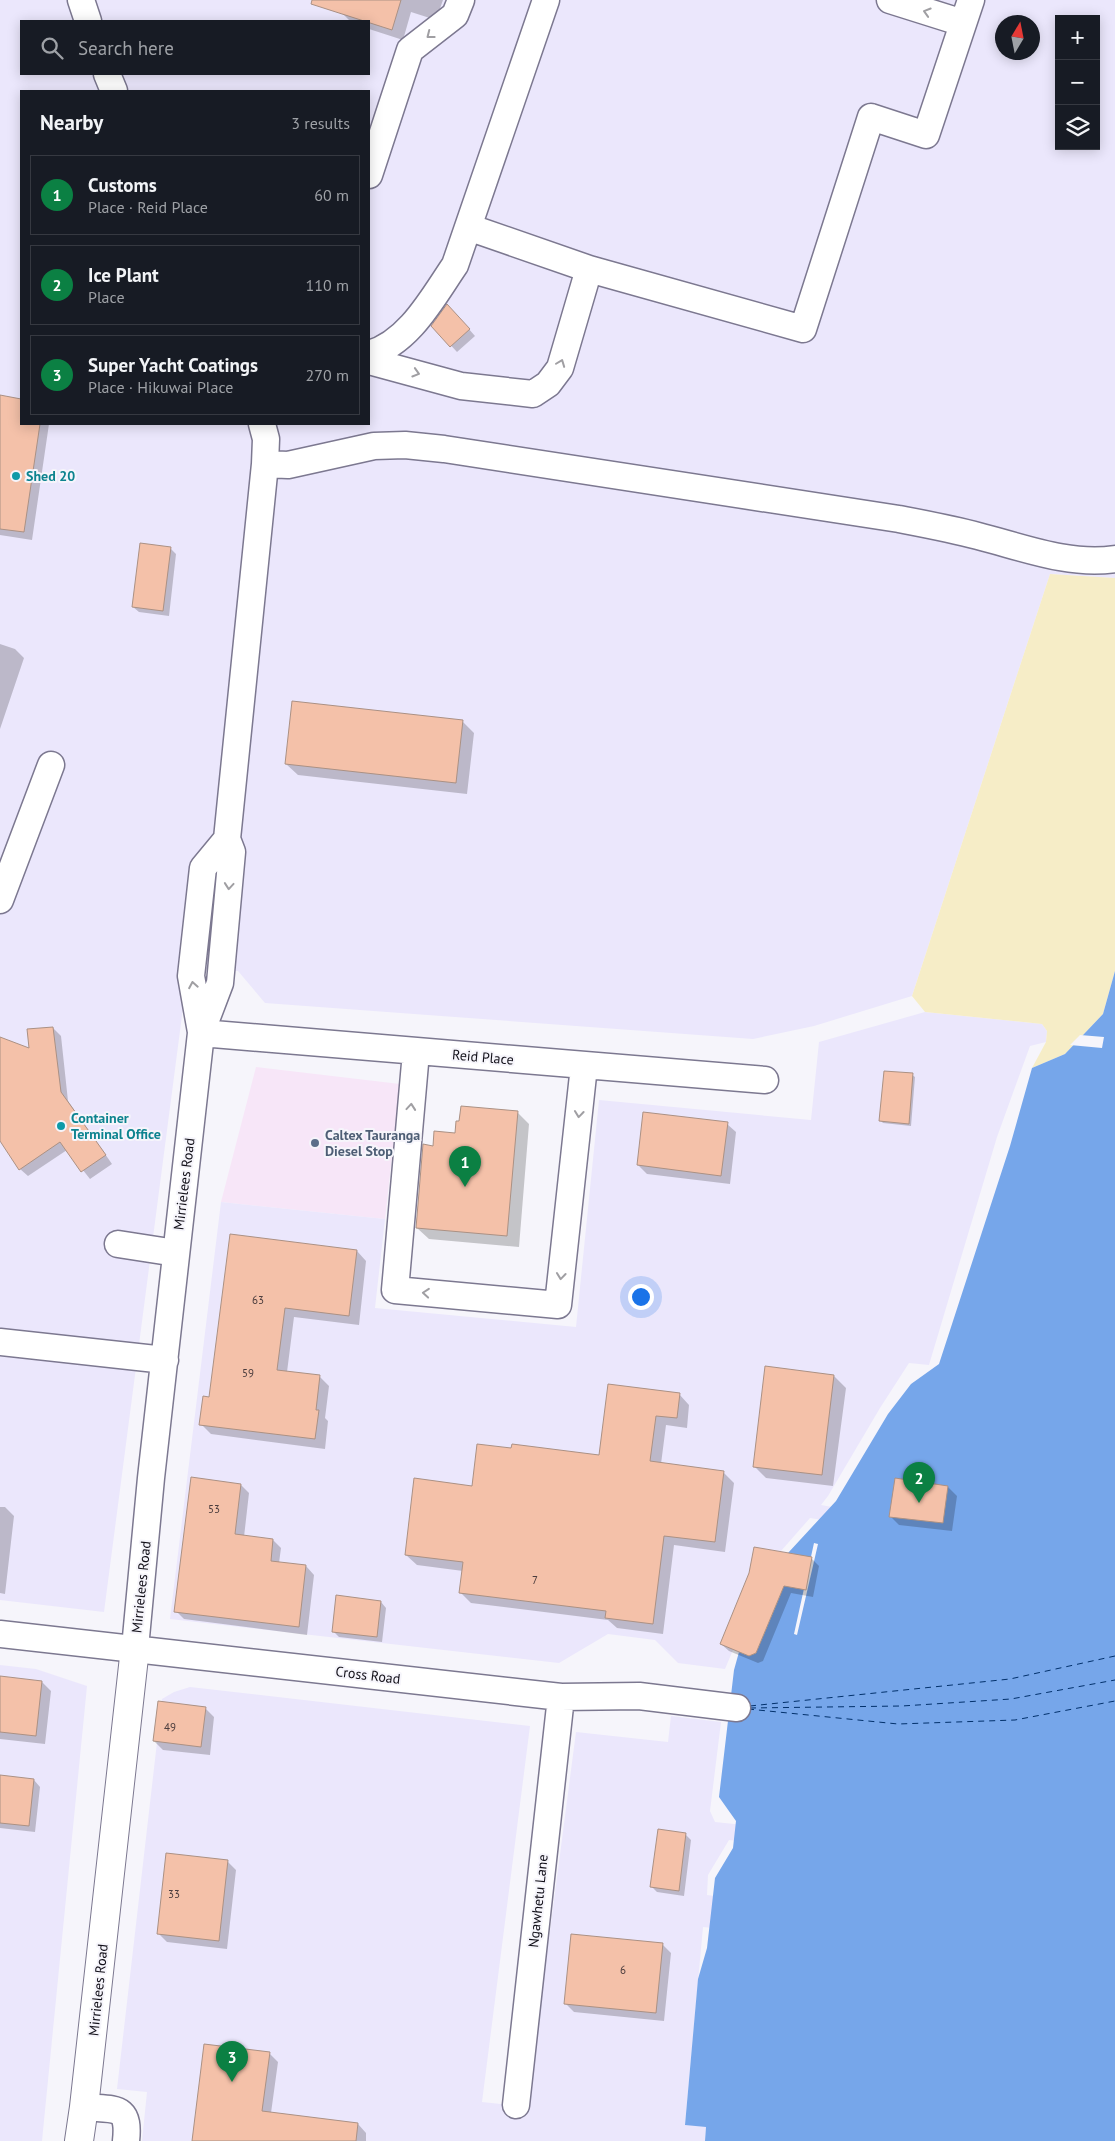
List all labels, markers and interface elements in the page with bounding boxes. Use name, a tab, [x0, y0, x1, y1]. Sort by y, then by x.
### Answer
one-way arrow	[923, 7, 931, 17]
north arrow	[995, 15, 1040, 60]
map controls	[1055, 15, 1100, 150]
button: +	[1055, 15, 1100, 60]
search box	[20, 20, 370, 75]
one-way arrow	[426, 29, 436, 38]
icon: search	[38, 34, 66, 62]
text: Search here	[78, 36, 174, 60]
button: −	[1055, 60, 1100, 105]
button: layers	[1055, 105, 1100, 150]
text: Nearby	[40, 109, 103, 136]
text: 3 results	[291, 113, 350, 133]
text: Customs	[88, 173, 157, 197]
text: 1	[52, 185, 62, 205]
text: 60 m	[314, 185, 349, 205]
text: Place · Reid Place	[88, 197, 208, 217]
text: Ice Plant	[88, 263, 159, 287]
text: 2	[52, 275, 62, 295]
text: 110 m	[306, 275, 349, 295]
text: Place	[88, 287, 125, 307]
text: Super Yacht Coatings	[88, 353, 258, 377]
one-way arrow	[555, 359, 565, 368]
text: 3	[52, 365, 62, 385]
text: 270 m	[306, 365, 349, 385]
one-way arrow	[411, 367, 420, 377]
text: Place · Hikuwai Place	[88, 377, 233, 397]
place label: Shed 20	[26, 467, 75, 485]
marker: Shed 20	[10, 470, 22, 482]
one-way arrow	[224, 883, 235, 891]
one-way arrow	[188, 980, 198, 989]
street label: Reid Place	[451, 1045, 515, 1069]
one-way arrow	[405, 1103, 416, 1111]
place label: Container Terminal Office	[71, 1109, 161, 1143]
one-way arrow	[574, 1110, 585, 1118]
marker: Container Terminal Office	[55, 1120, 67, 1132]
place label: Caltex Tauranga Diesel Stop	[325, 1126, 420, 1160]
street label: Mirrielees Road	[169, 1137, 199, 1231]
marker: Caltex Tauranga Diesel Stop	[309, 1137, 321, 1149]
pin: 1	[449, 1146, 481, 1187]
one-way arrow	[556, 1272, 567, 1280]
your location	[628, 1284, 654, 1310]
one-way arrow	[422, 1288, 430, 1299]
house number: 63	[252, 1293, 264, 1307]
house number: 59	[242, 1366, 254, 1380]
pin: 2	[903, 1462, 935, 1503]
house number: 53	[208, 1502, 220, 1516]
street label: Mirrielees Road	[127, 1540, 155, 1634]
house number: 7	[532, 1573, 538, 1587]
street label: Cross Road	[335, 1662, 401, 1688]
house number: 49	[164, 1720, 176, 1734]
street label: Ngawhetu Lane	[524, 1853, 552, 1949]
house number: 33	[168, 1887, 180, 1901]
street label: Mirrielees Road	[84, 1943, 112, 2037]
house number: 6	[620, 1963, 626, 1977]
pin: 3	[216, 2041, 248, 2082]

